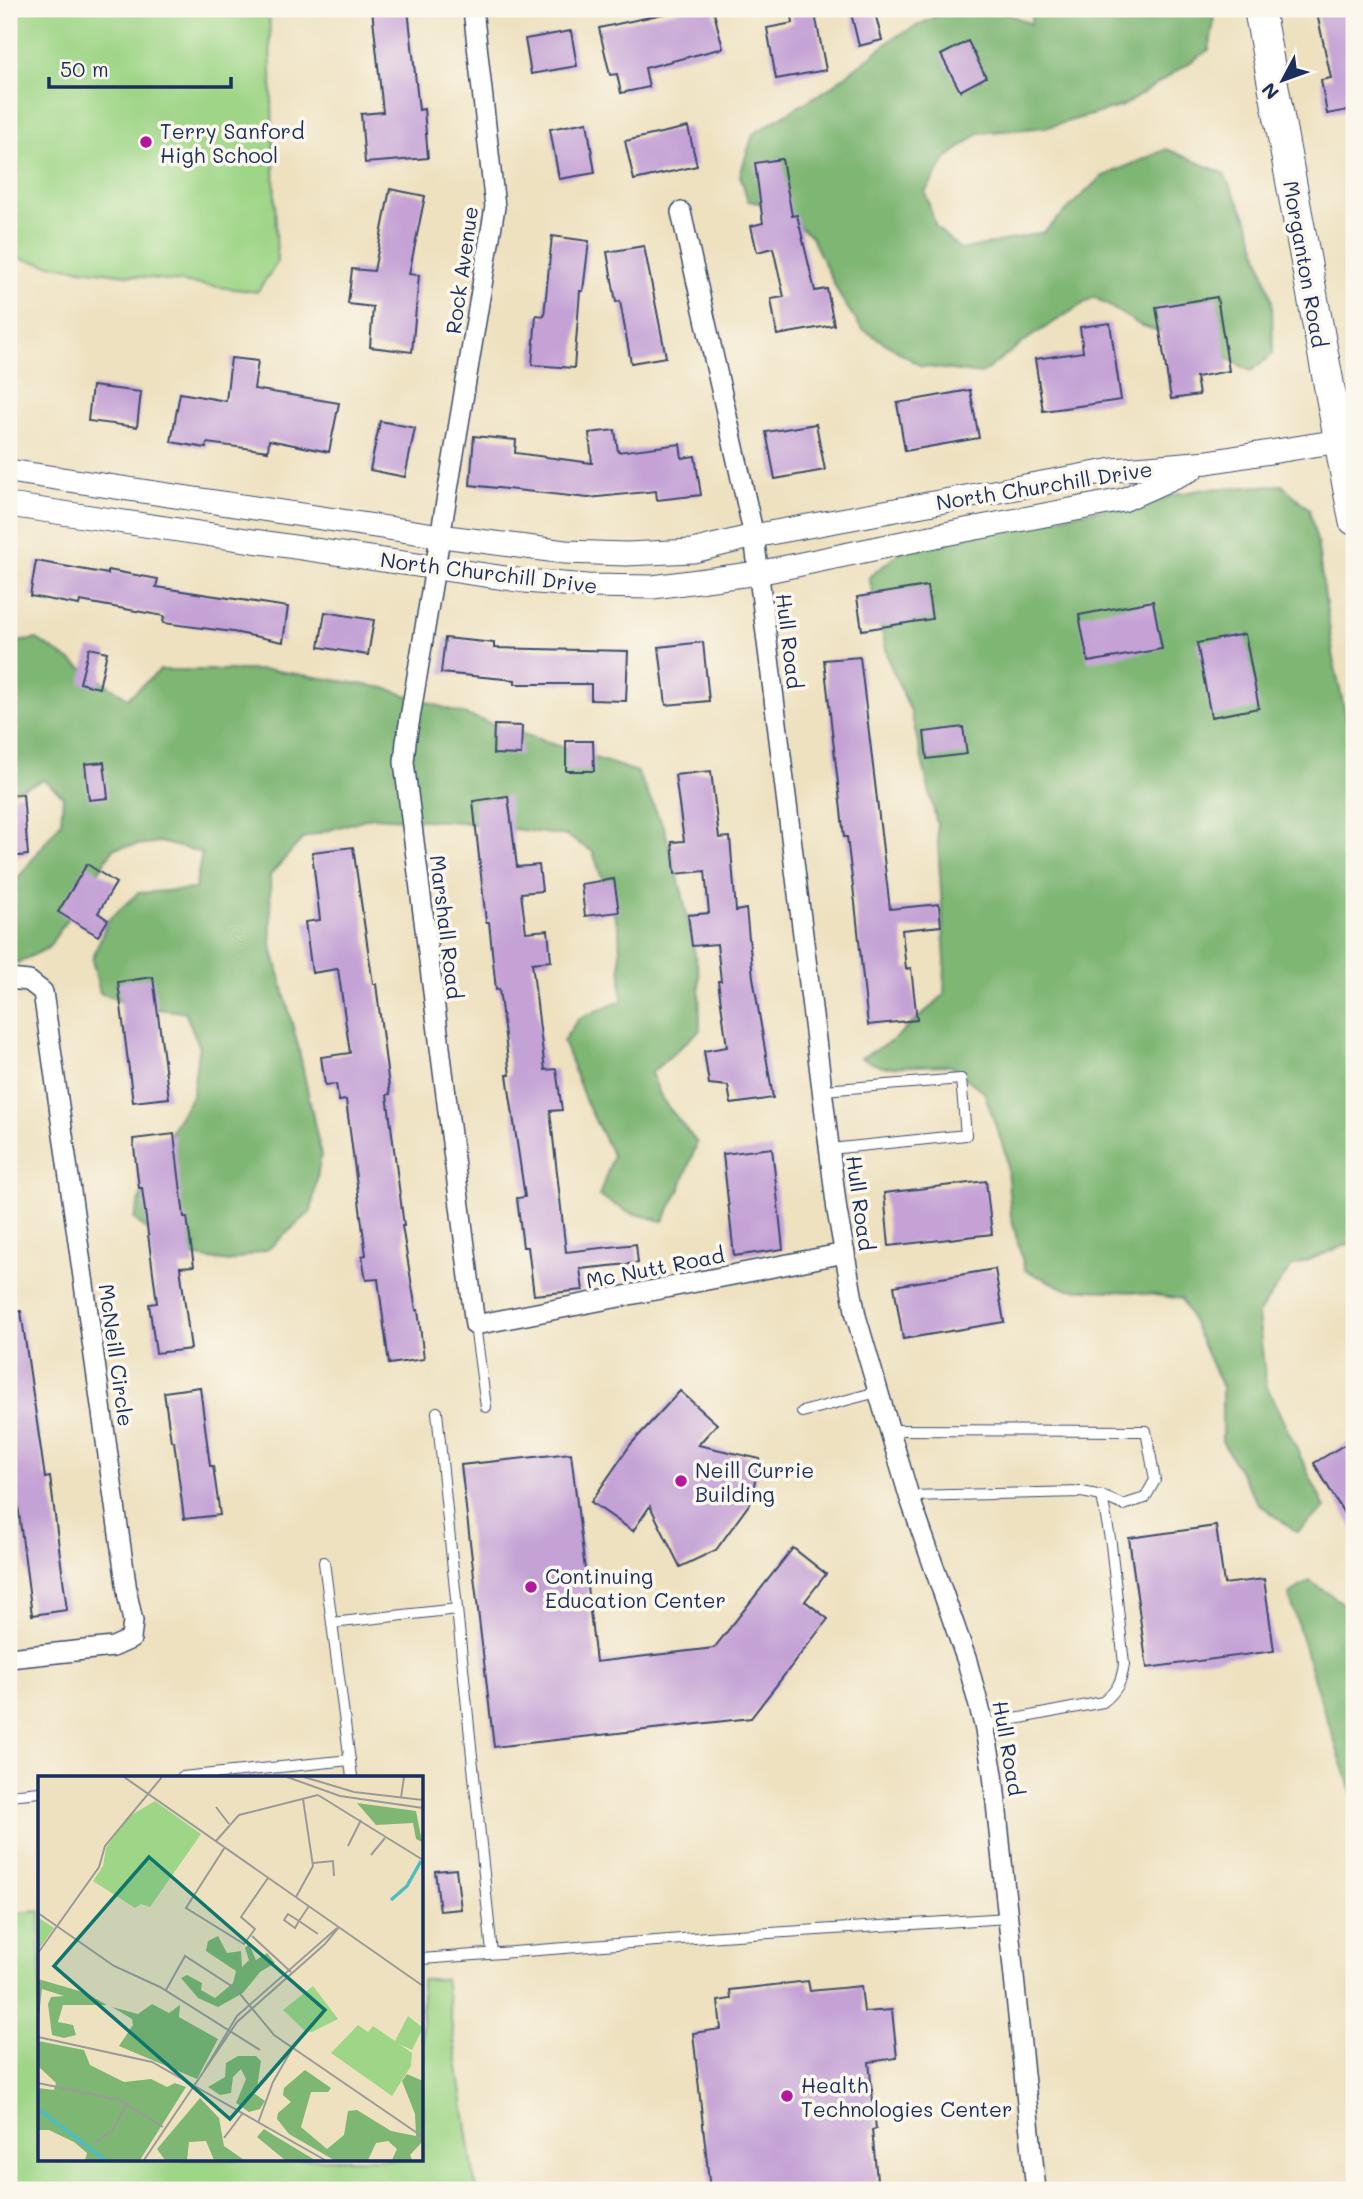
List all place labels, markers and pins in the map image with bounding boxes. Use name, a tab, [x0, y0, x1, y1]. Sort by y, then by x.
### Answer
place label: Terry Sanford High School	[160, 117, 304, 168]
marker: Terry Sanford High School	[138, 134, 154, 150]
place label: Neill Currie Building	[695, 1456, 814, 1507]
marker: Neill Currie Building	[673, 1473, 689, 1489]
place label: Continuing Education Center	[545, 1562, 726, 1613]
marker: Continuing Education Center	[523, 1579, 539, 1595]
place label: Health Technologies Center	[801, 2071, 1013, 2122]
marker: Health Technologies Center	[779, 2088, 795, 2104]

